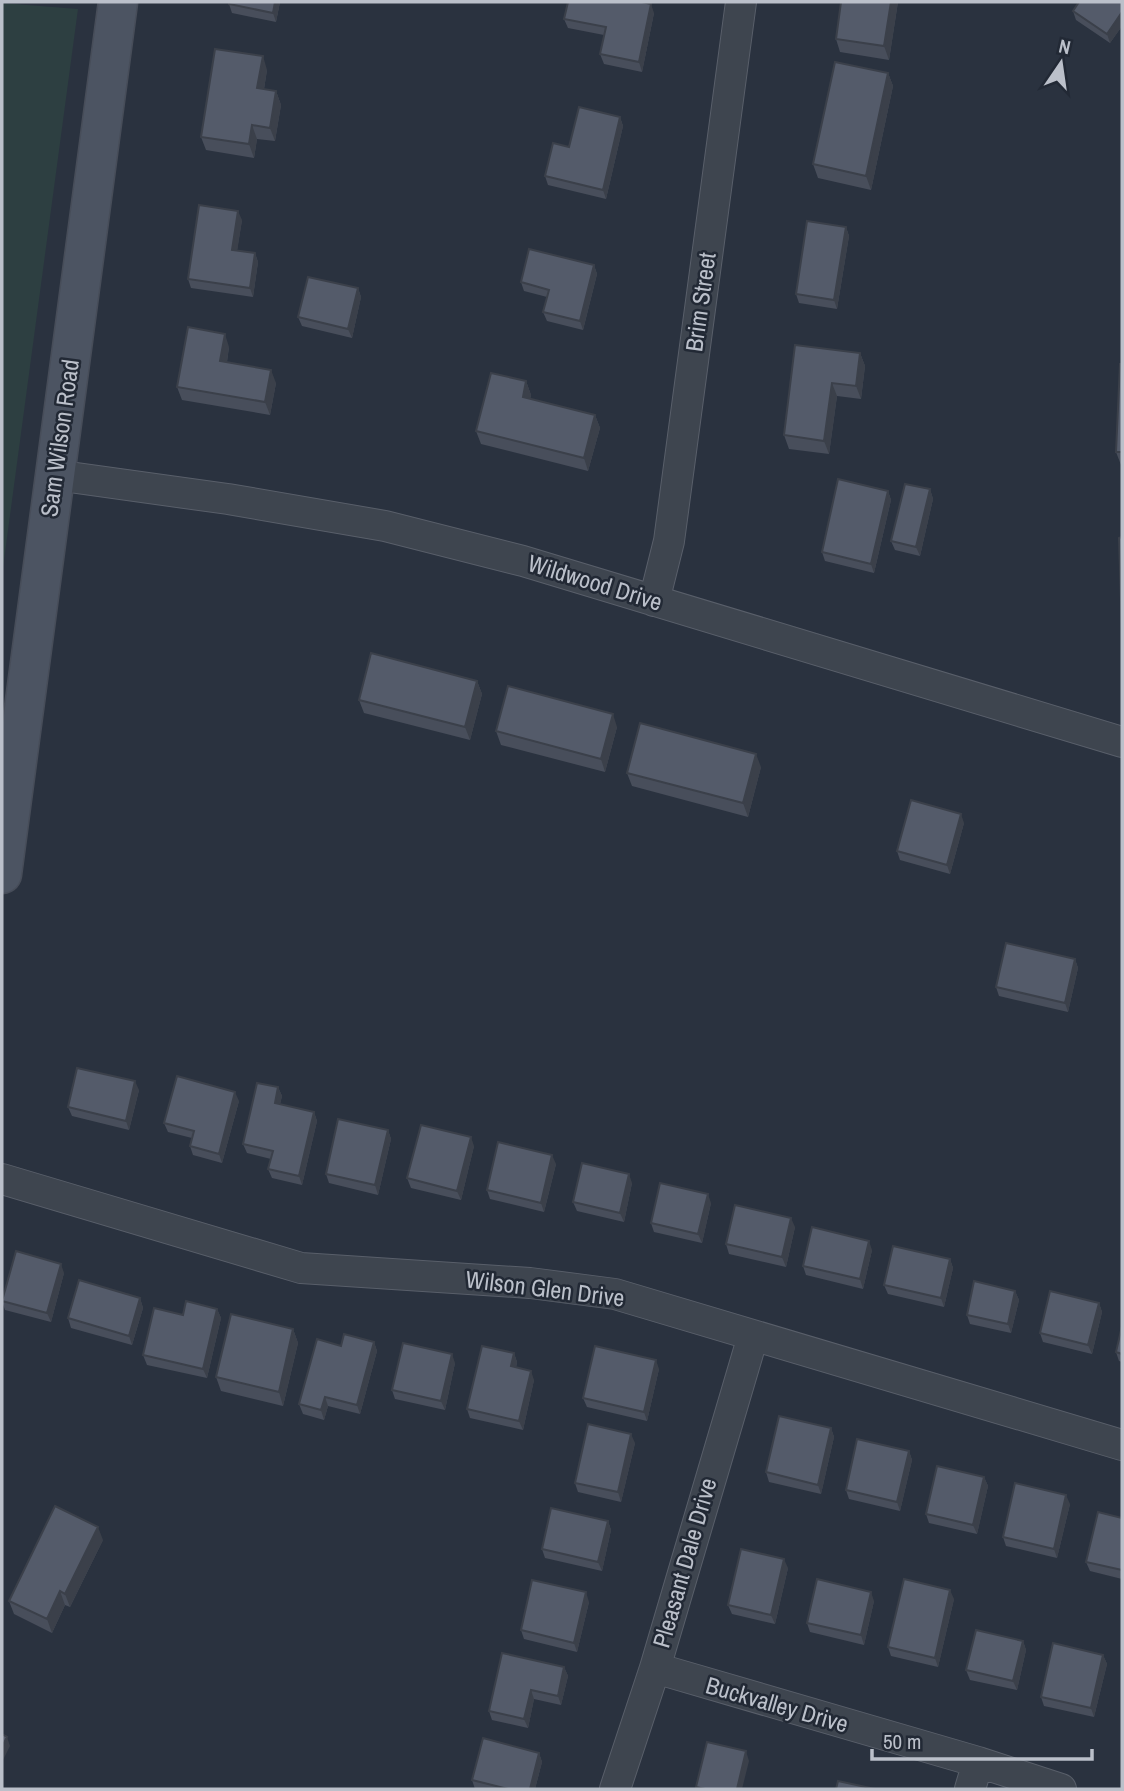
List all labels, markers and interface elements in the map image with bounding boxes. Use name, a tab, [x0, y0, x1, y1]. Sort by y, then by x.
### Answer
north arrow	[1026, 28, 1096, 98]
text: N	[1056, 33, 1073, 60]
street label: Brim Street	[677, 250, 723, 353]
street label: Sam Wilson Road	[32, 357, 86, 519]
street label: Wildwood Drive	[524, 546, 666, 618]
street label: Wilson Glen Drive	[464, 1262, 626, 1314]
street label: Pleasant Dale Drive	[645, 1474, 724, 1651]
street label: Buckvalley Drive	[702, 1668, 852, 1740]
scale bar	[872, 1718, 1092, 1762]
text: 50 m	[883, 1727, 921, 1756]

